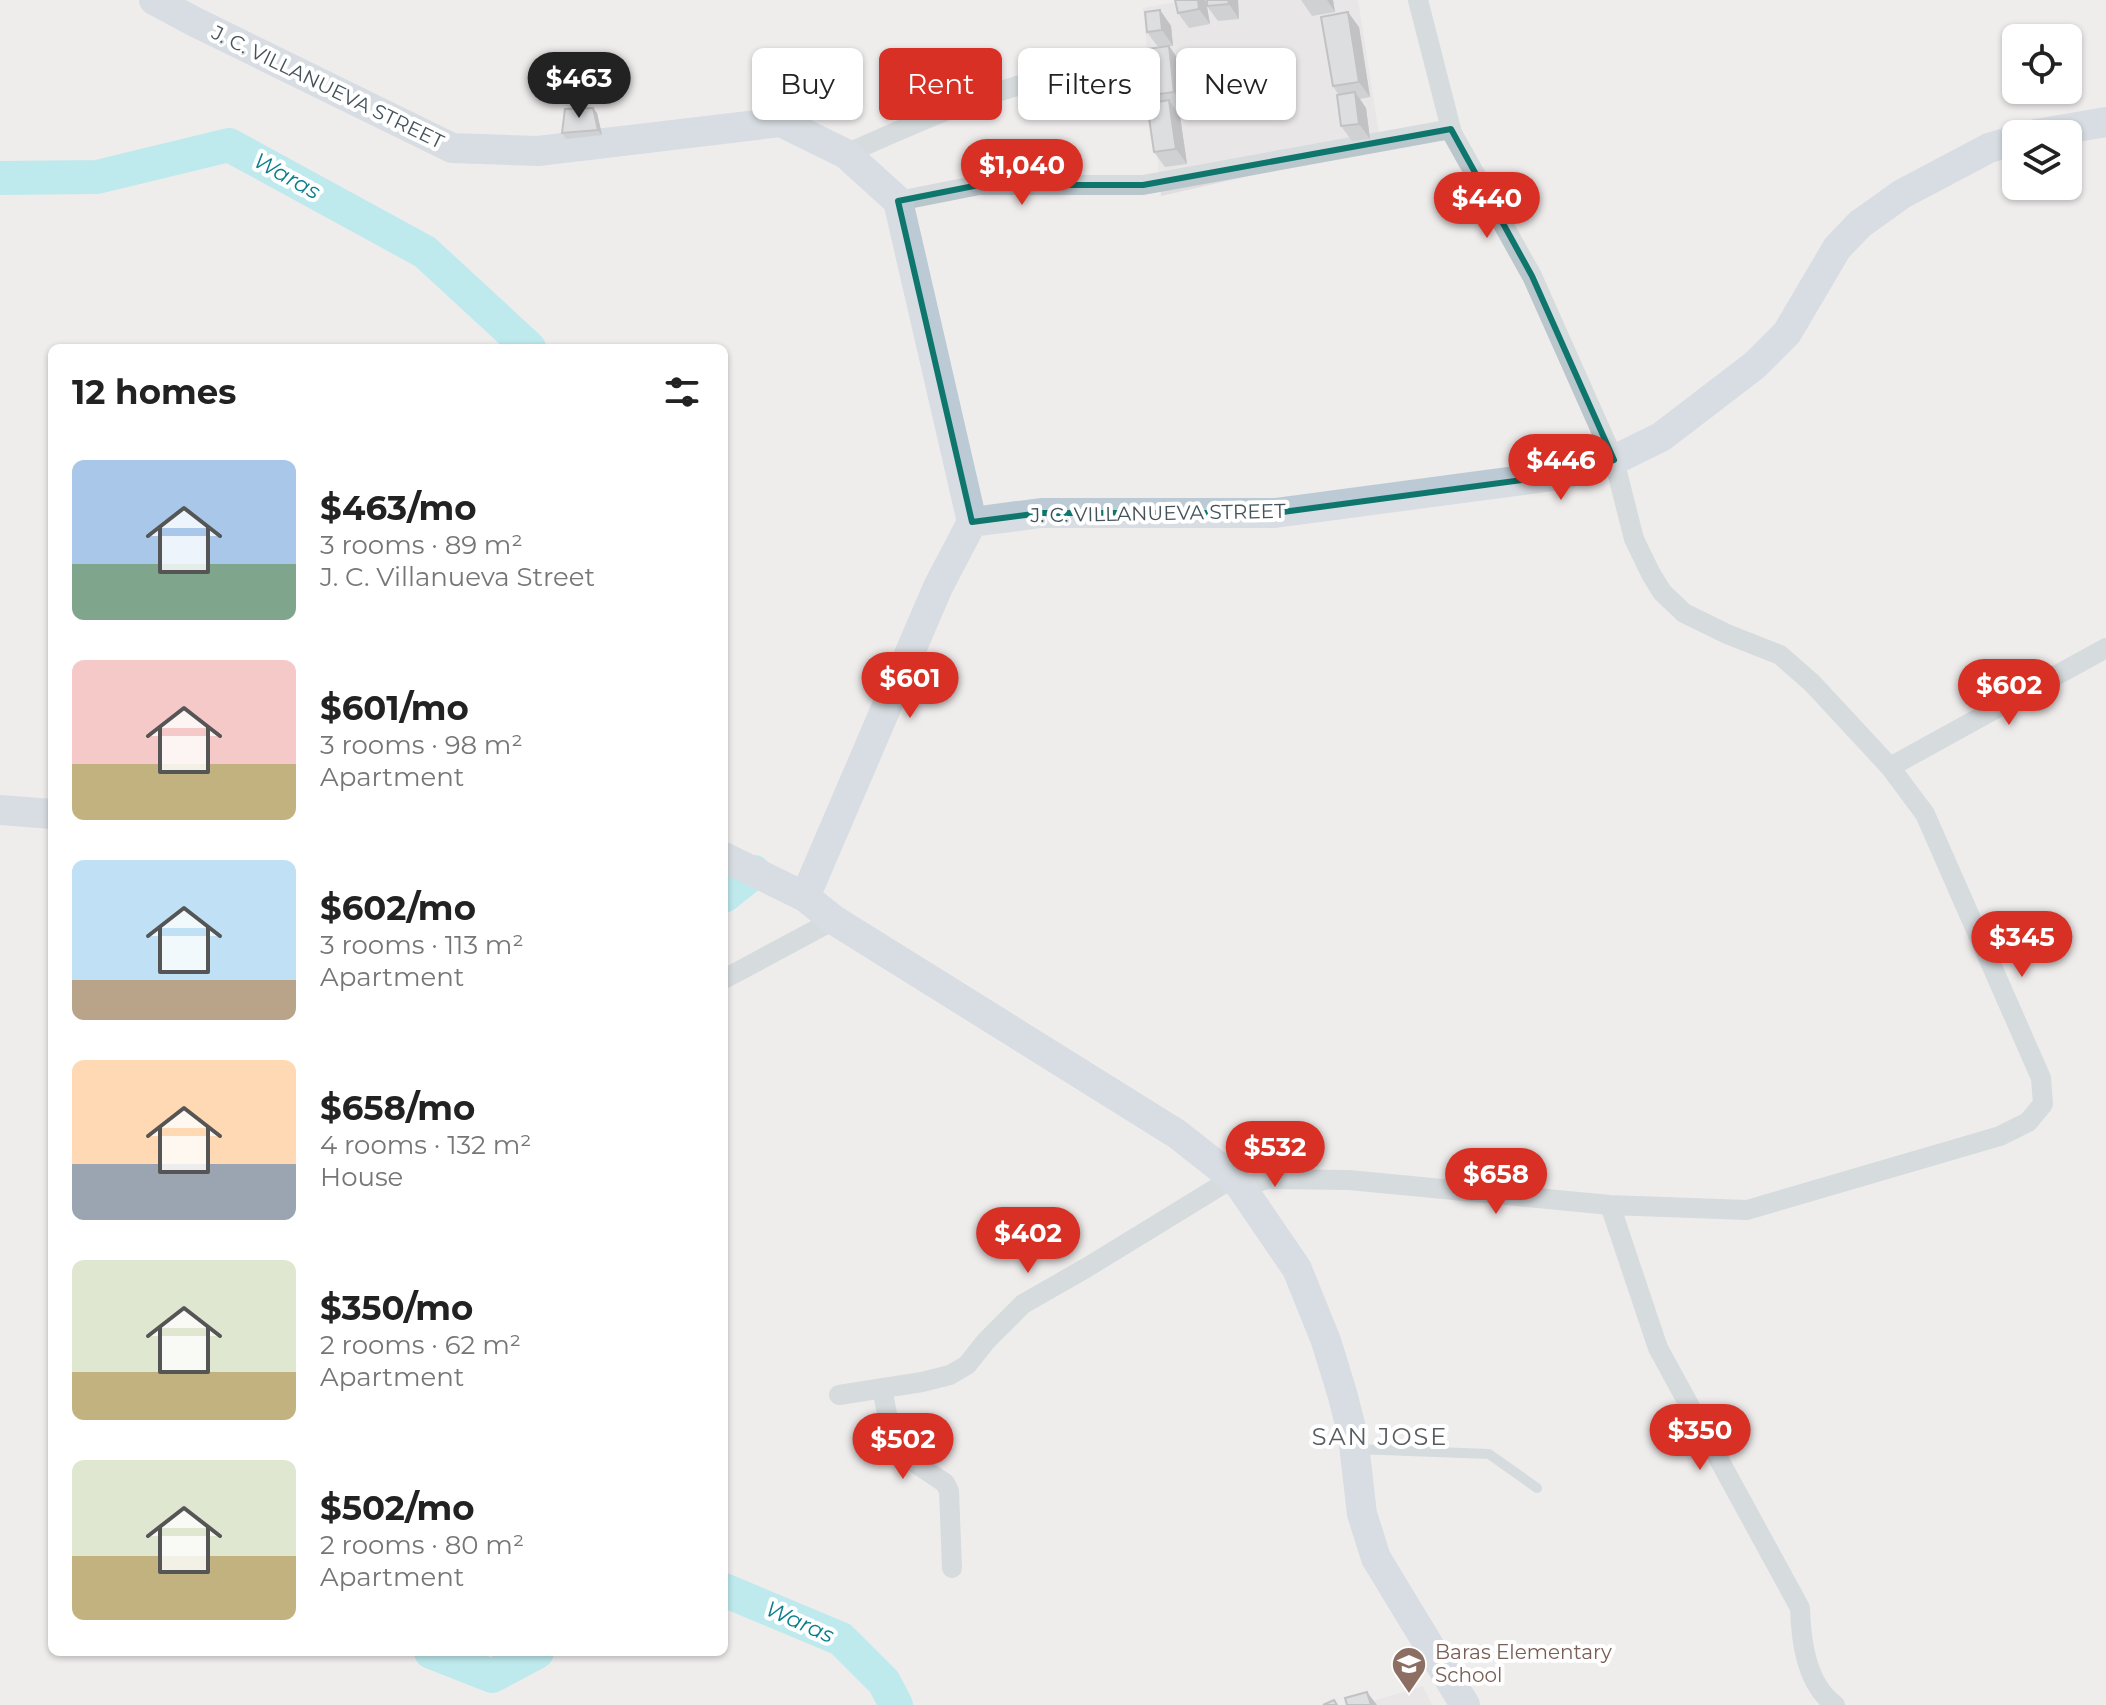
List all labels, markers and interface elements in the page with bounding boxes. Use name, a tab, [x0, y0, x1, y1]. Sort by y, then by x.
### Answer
street label: J. C. VILLANUEVA STREET	[207, 20, 448, 154]
map controls	[2002, 24, 2082, 200]
button: locate	[2002, 24, 2082, 104]
chip: Buy	[752, 48, 863, 120]
chip: Rent	[879, 48, 1002, 120]
chip: Filters	[1018, 48, 1160, 120]
chip: New	[1176, 48, 1296, 120]
pin: $463	[532, 52, 626, 120]
text: $463	[546, 62, 612, 94]
button: layers	[2002, 120, 2082, 200]
pin: $1,040	[957, 139, 1087, 207]
water label: Waras	[249, 147, 325, 205]
text: $1,040	[979, 149, 1065, 181]
pin: $440	[1440, 172, 1534, 240]
text: $440	[1452, 182, 1522, 214]
icon: filters	[660, 370, 704, 414]
text: 12 homes	[72, 371, 236, 413]
pin: $446	[1514, 434, 1608, 502]
text: $446	[1526, 444, 1596, 476]
text: $463/mo	[320, 487, 476, 529]
icon: home	[136, 492, 232, 588]
street label: J. C. VILLANUEVA STREET	[1029, 499, 1286, 527]
text: 3 rooms · 89 m²	[320, 529, 523, 561]
text: J. C. Villanueva Street	[320, 561, 595, 593]
pin: $601	[863, 652, 957, 720]
pin: $602	[1962, 659, 2056, 727]
text: $601	[880, 662, 940, 694]
text: $602	[1976, 669, 2042, 701]
text: $601/mo	[320, 687, 469, 729]
icon: home	[136, 692, 232, 788]
text: 3 rooms · 98 m²	[320, 729, 523, 761]
text: Apartment	[320, 761, 464, 793]
text: $602/mo	[320, 887, 476, 929]
icon: home	[136, 892, 232, 988]
pin: $345	[1975, 911, 2069, 979]
text: $345	[1989, 921, 2055, 953]
text: 3 rooms · 113 m²	[320, 929, 524, 961]
text: Apartment	[320, 961, 464, 993]
text: $658/mo	[320, 1087, 475, 1129]
icon: home	[136, 1092, 232, 1188]
pin: $532	[1228, 1121, 1322, 1189]
text: 4 rooms · 132 m²	[320, 1129, 531, 1161]
text: $532	[1244, 1131, 1306, 1163]
pin: $658	[1449, 1148, 1543, 1216]
text: $658	[1463, 1158, 1529, 1190]
text: House	[320, 1161, 403, 1193]
pin: $402	[981, 1207, 1075, 1275]
text: $402	[994, 1217, 1062, 1249]
text: $350/mo	[320, 1287, 473, 1329]
icon: home	[136, 1292, 232, 1388]
text: 2 rooms · 62 m²	[320, 1329, 521, 1361]
text: Apartment	[320, 1361, 464, 1393]
pin: $350	[1653, 1404, 1747, 1472]
pin: $502	[856, 1413, 950, 1481]
text: $350	[1668, 1414, 1732, 1446]
district label: SAN JOSE	[1312, 1422, 1448, 1451]
text: $502	[871, 1423, 935, 1455]
text: $502/mo	[320, 1487, 475, 1529]
icon: home	[136, 1492, 232, 1588]
text: 2 rooms · 80 m²	[320, 1529, 524, 1561]
text: Apartment	[320, 1561, 464, 1593]
water label: Waras	[762, 1595, 839, 1649]
place label: Baras Elementary School	[1435, 1640, 1612, 1687]
school or university icon: Baras Elementary School	[1390, 1645, 1428, 1695]

